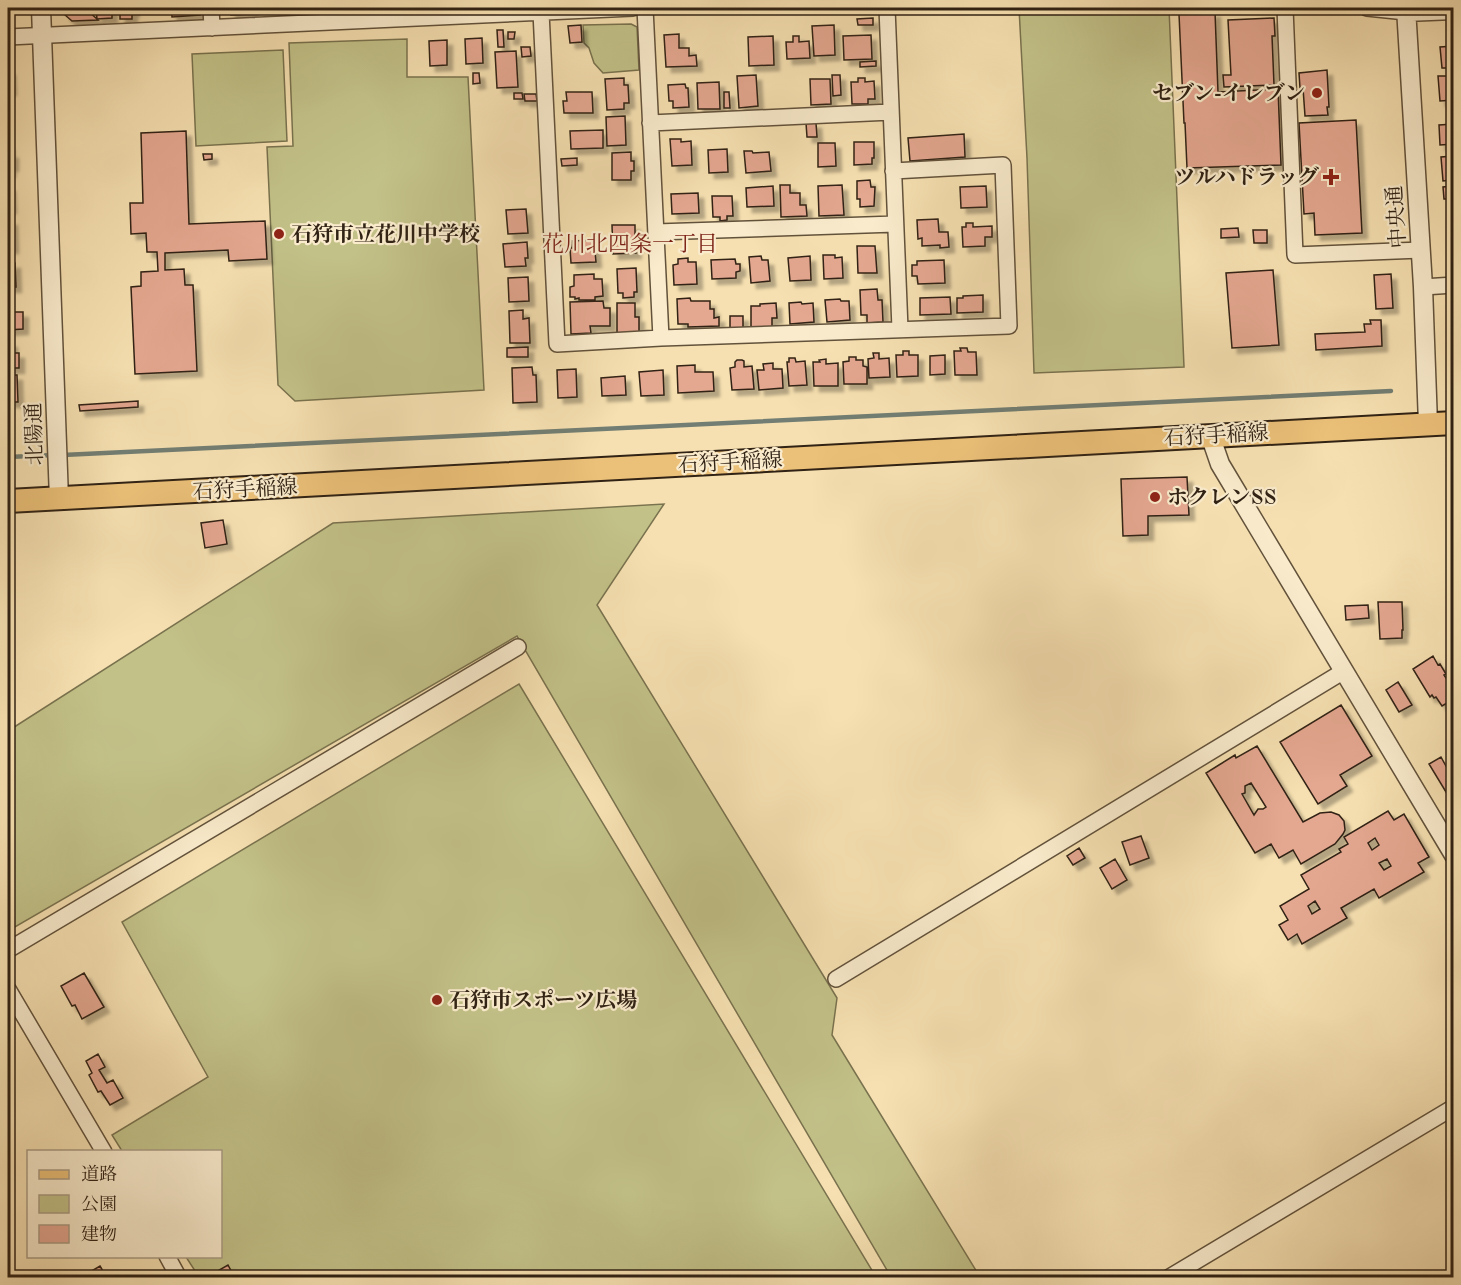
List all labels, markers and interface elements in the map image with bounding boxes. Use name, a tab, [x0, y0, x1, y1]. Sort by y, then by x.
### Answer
place label: セブン-イレブン	[1152, 82, 1305, 105]
marker: セブン-イレブン	[1310, 86, 1324, 100]
place label: ツルハドラッグ	[1174, 166, 1319, 189]
marker: ツルハドラッグ	[1324, 170, 1338, 184]
street label: 中央通	[1383, 185, 1410, 249]
place label: 石狩市立花川中学校	[291, 223, 480, 246]
marker: 石狩市立花川中学校	[272, 227, 286, 241]
district label: 花川北四条一丁目	[542, 232, 718, 256]
street label: 北陽通	[22, 402, 47, 466]
street label: 石狩手稲線	[1163, 421, 1269, 450]
street label: 石狩手稲線	[677, 448, 783, 477]
street label: 石狩手稲線	[192, 475, 298, 504]
place label: ホクレンSS	[1167, 487, 1277, 509]
marker: ホクレンSS	[1148, 490, 1162, 504]
place label: 石狩市スポーツ広場	[449, 989, 637, 1012]
marker: 石狩市スポーツ広場	[430, 993, 444, 1007]
legend	[27, 1150, 222, 1258]
text: 道路	[81, 1164, 117, 1184]
text: 公園	[81, 1195, 117, 1214]
text: 建物	[81, 1224, 117, 1244]

